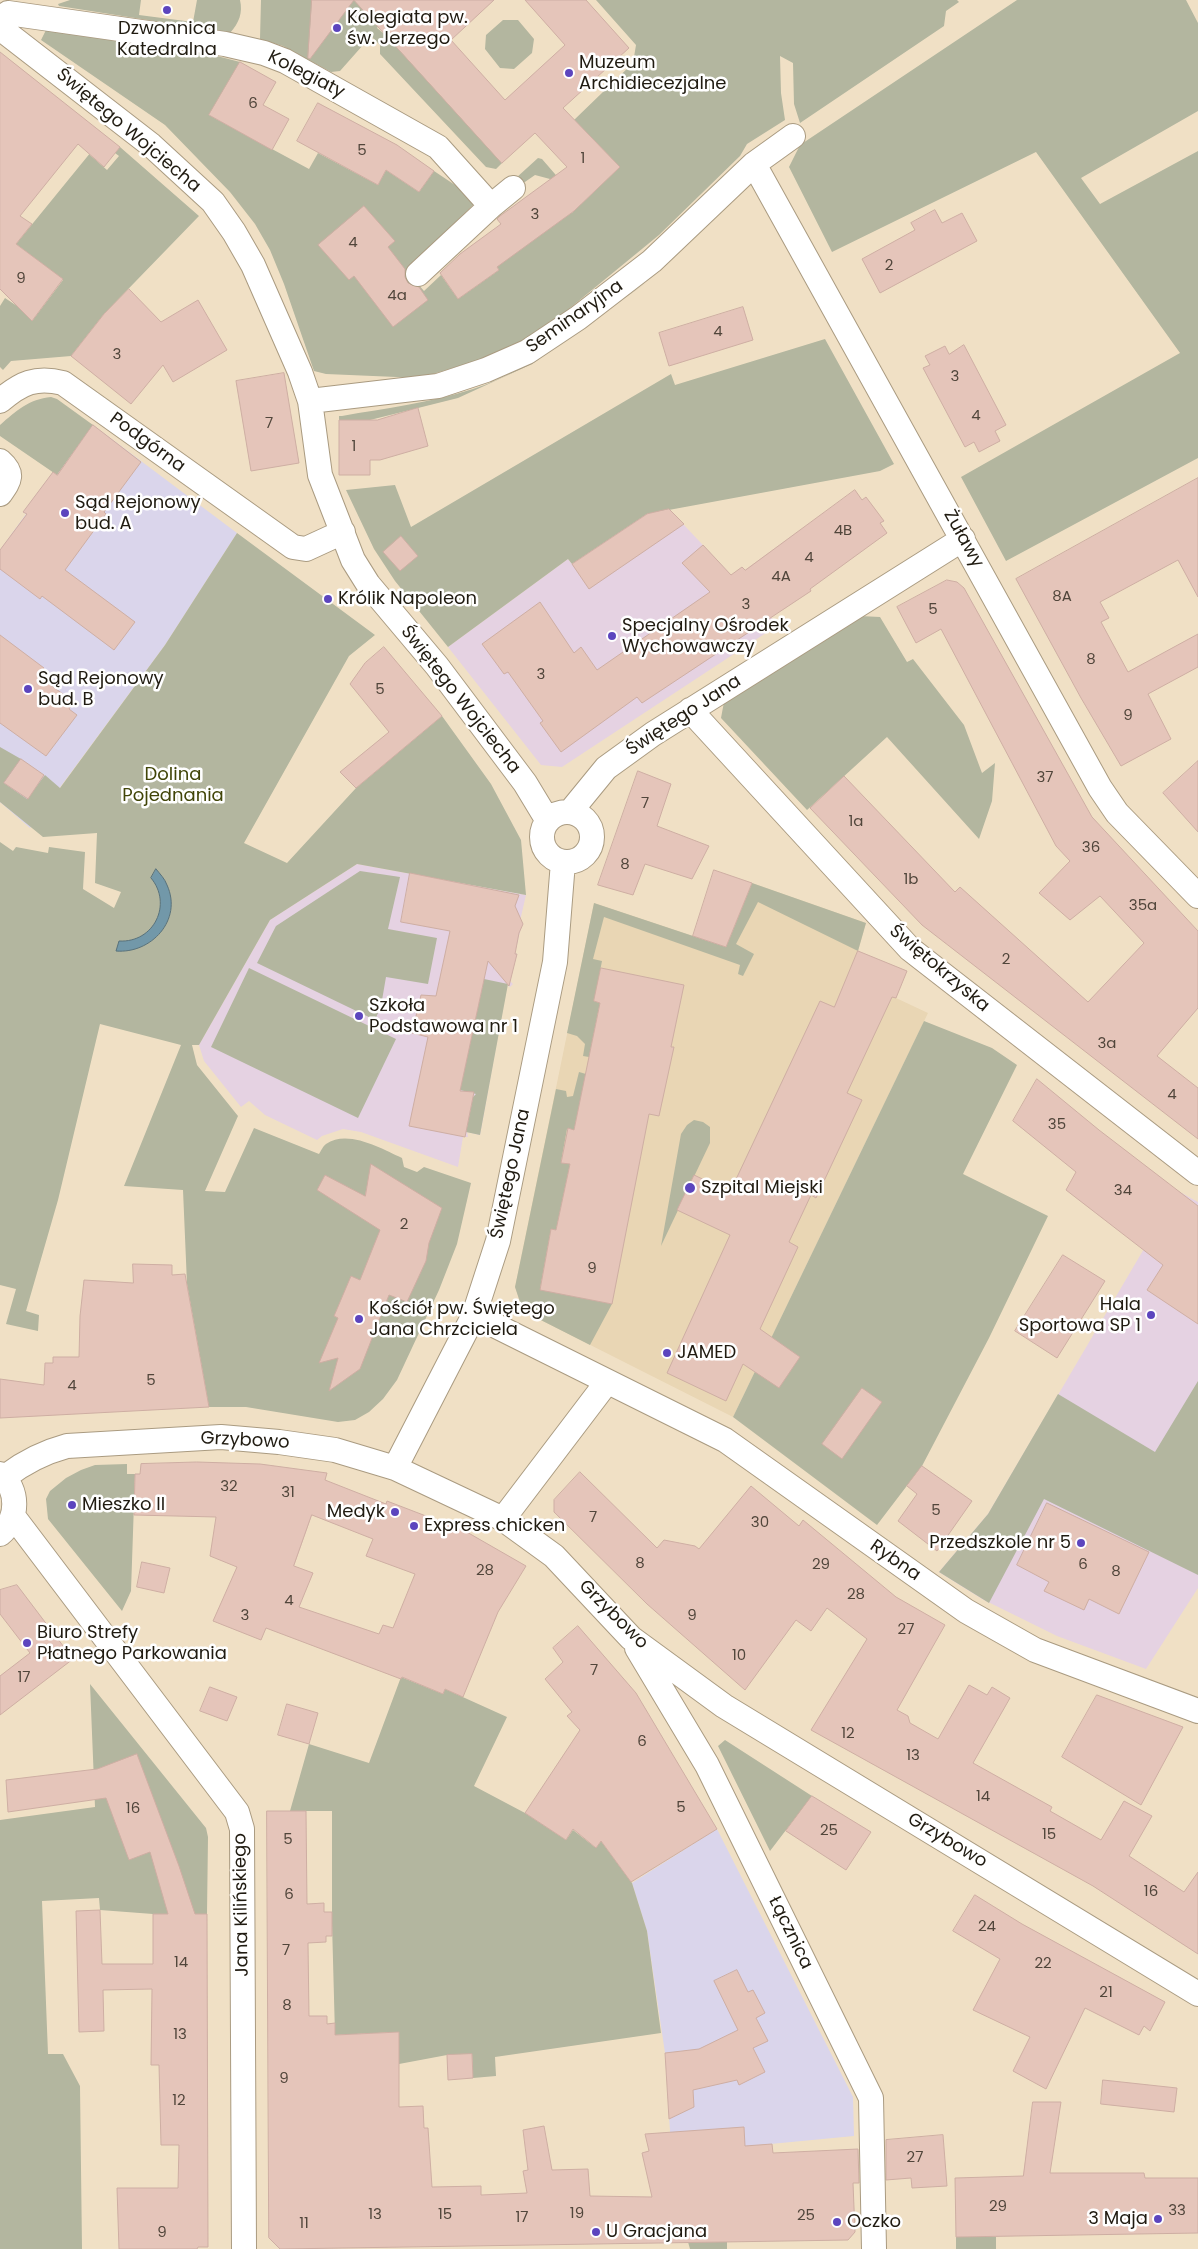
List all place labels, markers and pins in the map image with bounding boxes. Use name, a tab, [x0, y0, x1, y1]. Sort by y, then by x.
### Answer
marker: Dzwonnica Katedralna	[161, 4, 173, 16]
place label: Kolegiata pw. św. Jerzego	[347, 7, 468, 50]
place label: Dzwonnica Katedralna	[117, 18, 217, 60]
marker: Kolegiata pw. św. Jerzego	[331, 22, 343, 34]
place label: Muzeum Archidiecezjalne	[579, 52, 726, 94]
marker: Muzeum Archidiecezjalne	[563, 67, 575, 79]
place label: Sąd Rejonowy bud. A	[75, 492, 201, 534]
marker: Sąd Rejonowy bud. A	[59, 507, 71, 519]
place label: Królik Napoleon	[338, 588, 477, 610]
marker: Królik Napoleon	[322, 593, 334, 605]
place label: Specjalny Ośrodek Wychowawczy	[622, 615, 789, 658]
marker: Specjalny Ośrodek Wychowawczy	[606, 630, 618, 642]
place label: Sąd Rejonowy bud. B	[38, 668, 164, 711]
marker: Sąd Rejonowy bud. B	[22, 683, 34, 695]
place label: Szkoła Podstawowa nr 1	[369, 995, 518, 1038]
marker: Szkoła Podstawowa nr 1	[353, 1010, 365, 1022]
place label: Szpital Miejski	[701, 1177, 823, 1199]
marker: Szpital Miejski	[683, 1181, 697, 1195]
place label: Hala Sportowa SP 1	[1019, 1294, 1141, 1336]
place label: Kościół pw. Świętego Jana Chrzciciela	[369, 1298, 555, 1340]
marker: Hala Sportowa SP 1	[1145, 1309, 1157, 1321]
marker: Kościół pw. Świętego Jana Chrzciciela	[353, 1313, 365, 1325]
place label: JAMED	[677, 1342, 736, 1364]
marker: JAMED	[661, 1347, 673, 1359]
place label: Mieszko II	[82, 1494, 165, 1516]
marker: Mieszko II	[66, 1499, 78, 1511]
place label: Medyk	[327, 1501, 385, 1523]
marker: Medyk	[389, 1506, 401, 1518]
place label: Express chicken	[424, 1515, 565, 1537]
marker: Express chicken	[408, 1520, 420, 1532]
place label: Przedszkole nr 5	[929, 1532, 1071, 1554]
marker: Przedszkole nr 5	[1075, 1537, 1087, 1549]
place label: Biuro Strefy Płatnego Parkowania	[37, 1622, 227, 1665]
marker: Biuro Strefy Płatnego Parkowania	[21, 1637, 33, 1649]
place label: 3 Maja	[1088, 2208, 1148, 2230]
place label: Oczko	[847, 2211, 901, 2233]
marker: 3 Maja	[1152, 2213, 1164, 2225]
marker: Oczko	[831, 2216, 843, 2228]
place label: U Gracjana	[606, 2221, 707, 2243]
marker: U Gracjana	[590, 2226, 602, 2238]

